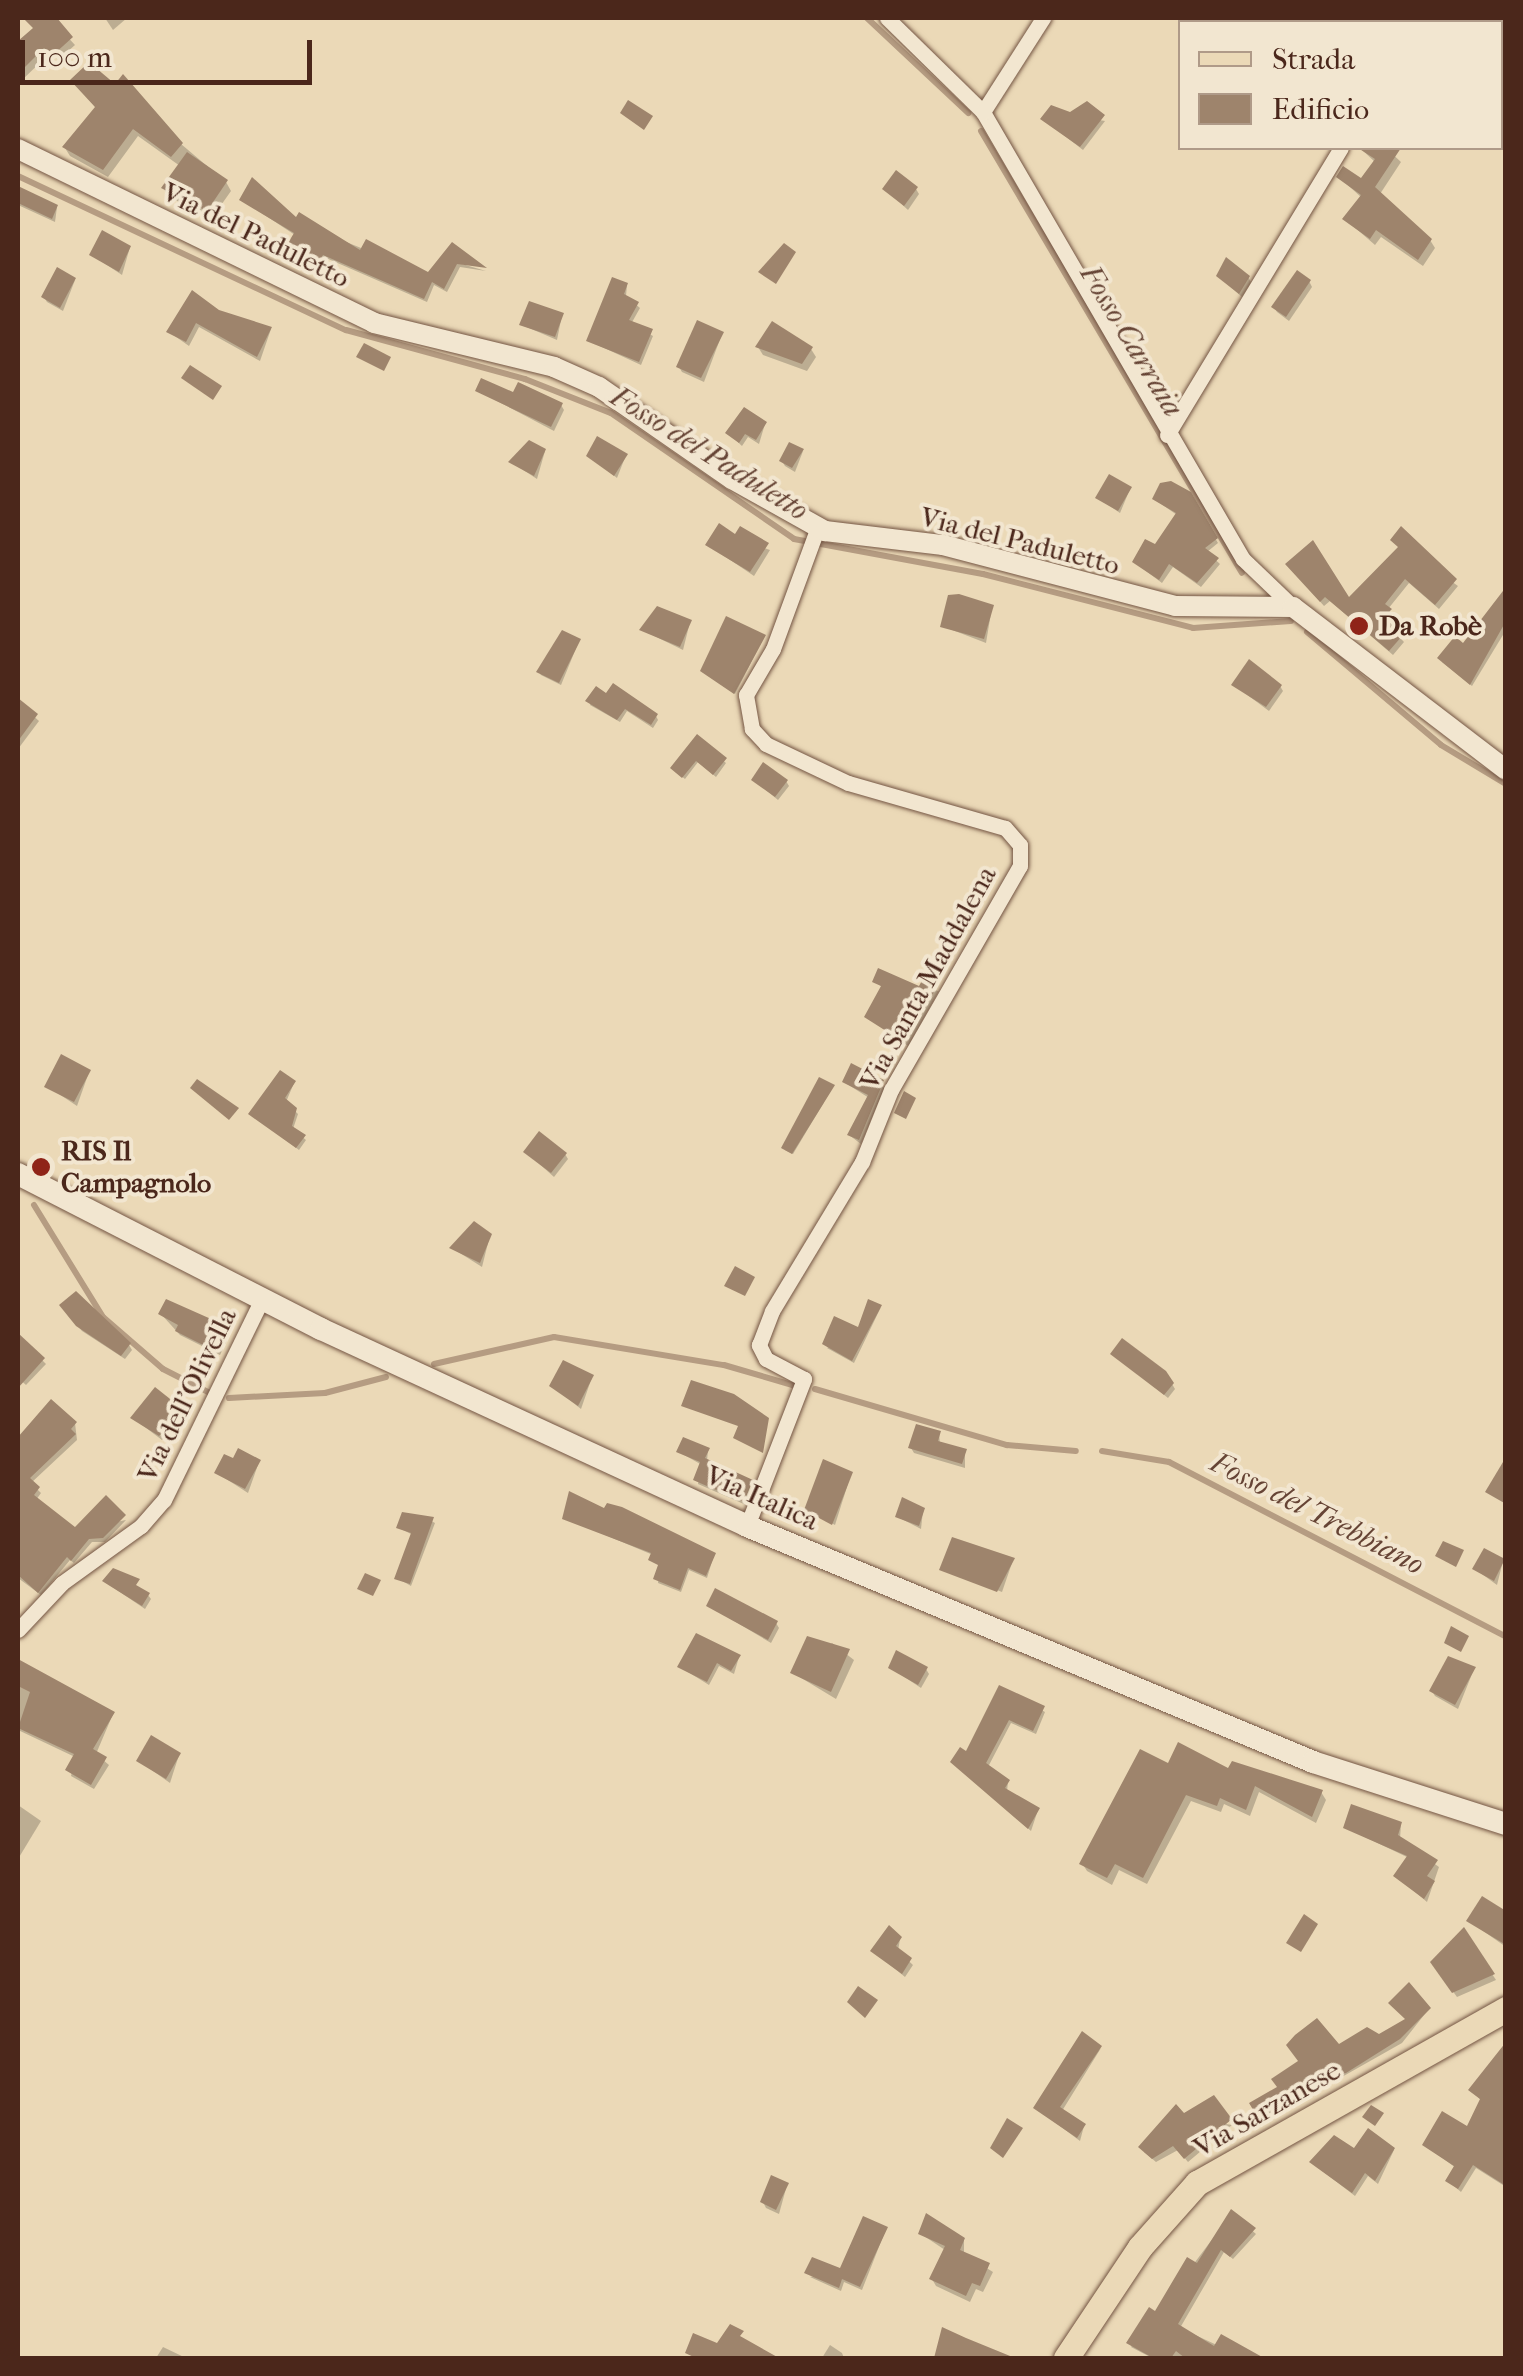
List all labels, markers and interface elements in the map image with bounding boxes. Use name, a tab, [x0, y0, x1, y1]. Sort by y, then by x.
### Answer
scale bar	[25, 20, 318, 82]
legend	[1178, 20, 1503, 150]
text: 100 m	[37, 40, 112, 75]
text: Strada	[1272, 42, 1355, 77]
text: Edificio	[1272, 92, 1369, 127]
street label: Via del Paduletto	[157, 175, 355, 295]
water label: Fosso Carraia	[1072, 259, 1190, 423]
water label: Fosso del Paduletto	[604, 379, 814, 529]
street label: Via del Paduletto	[917, 500, 1123, 582]
place label: Da Robè	[1379, 609, 1482, 643]
marker: Da Robè	[1348, 615, 1370, 637]
street label: Via Santa Maddalena	[853, 860, 1003, 1096]
place label: RIS Il Campagnolo	[61, 1134, 211, 1200]
marker: RIS Il Campagnolo	[30, 1156, 52, 1178]
street label: Via dell'Olivella	[130, 1303, 244, 1487]
water label: Fosso del Trebbiano	[1204, 1445, 1430, 1583]
street label: Via Italica	[700, 1458, 824, 1538]
street label: Via Sarzanese	[1188, 2053, 1346, 2165]

